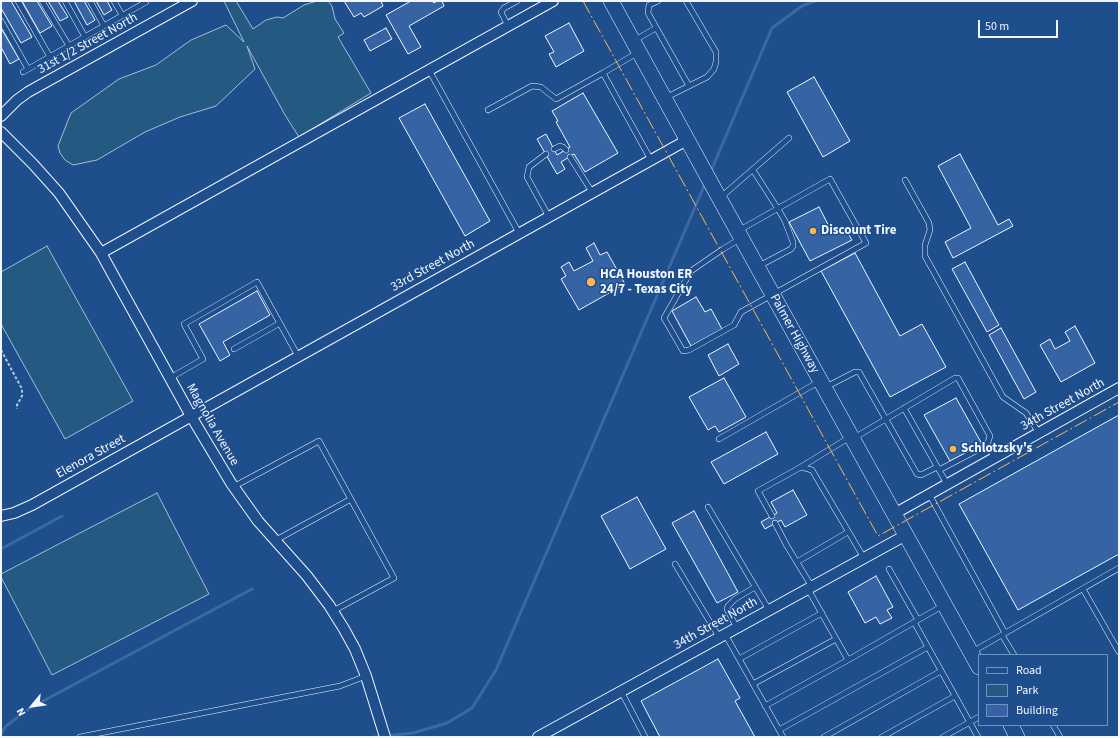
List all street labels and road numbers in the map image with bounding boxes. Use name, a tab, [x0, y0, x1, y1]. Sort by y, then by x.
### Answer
street label: 31st 1/2 Street North	[35, 10, 141, 78]
street label: 33rd Street North	[388, 236, 478, 296]
street label: Palmer Highway	[766, 292, 822, 376]
street label: 34th Street North	[1018, 375, 1108, 435]
street label: Magnolia Avenue	[182, 381, 242, 469]
street label: Elenora Street	[54, 432, 128, 482]
street label: 34th Street North	[671, 594, 761, 654]

